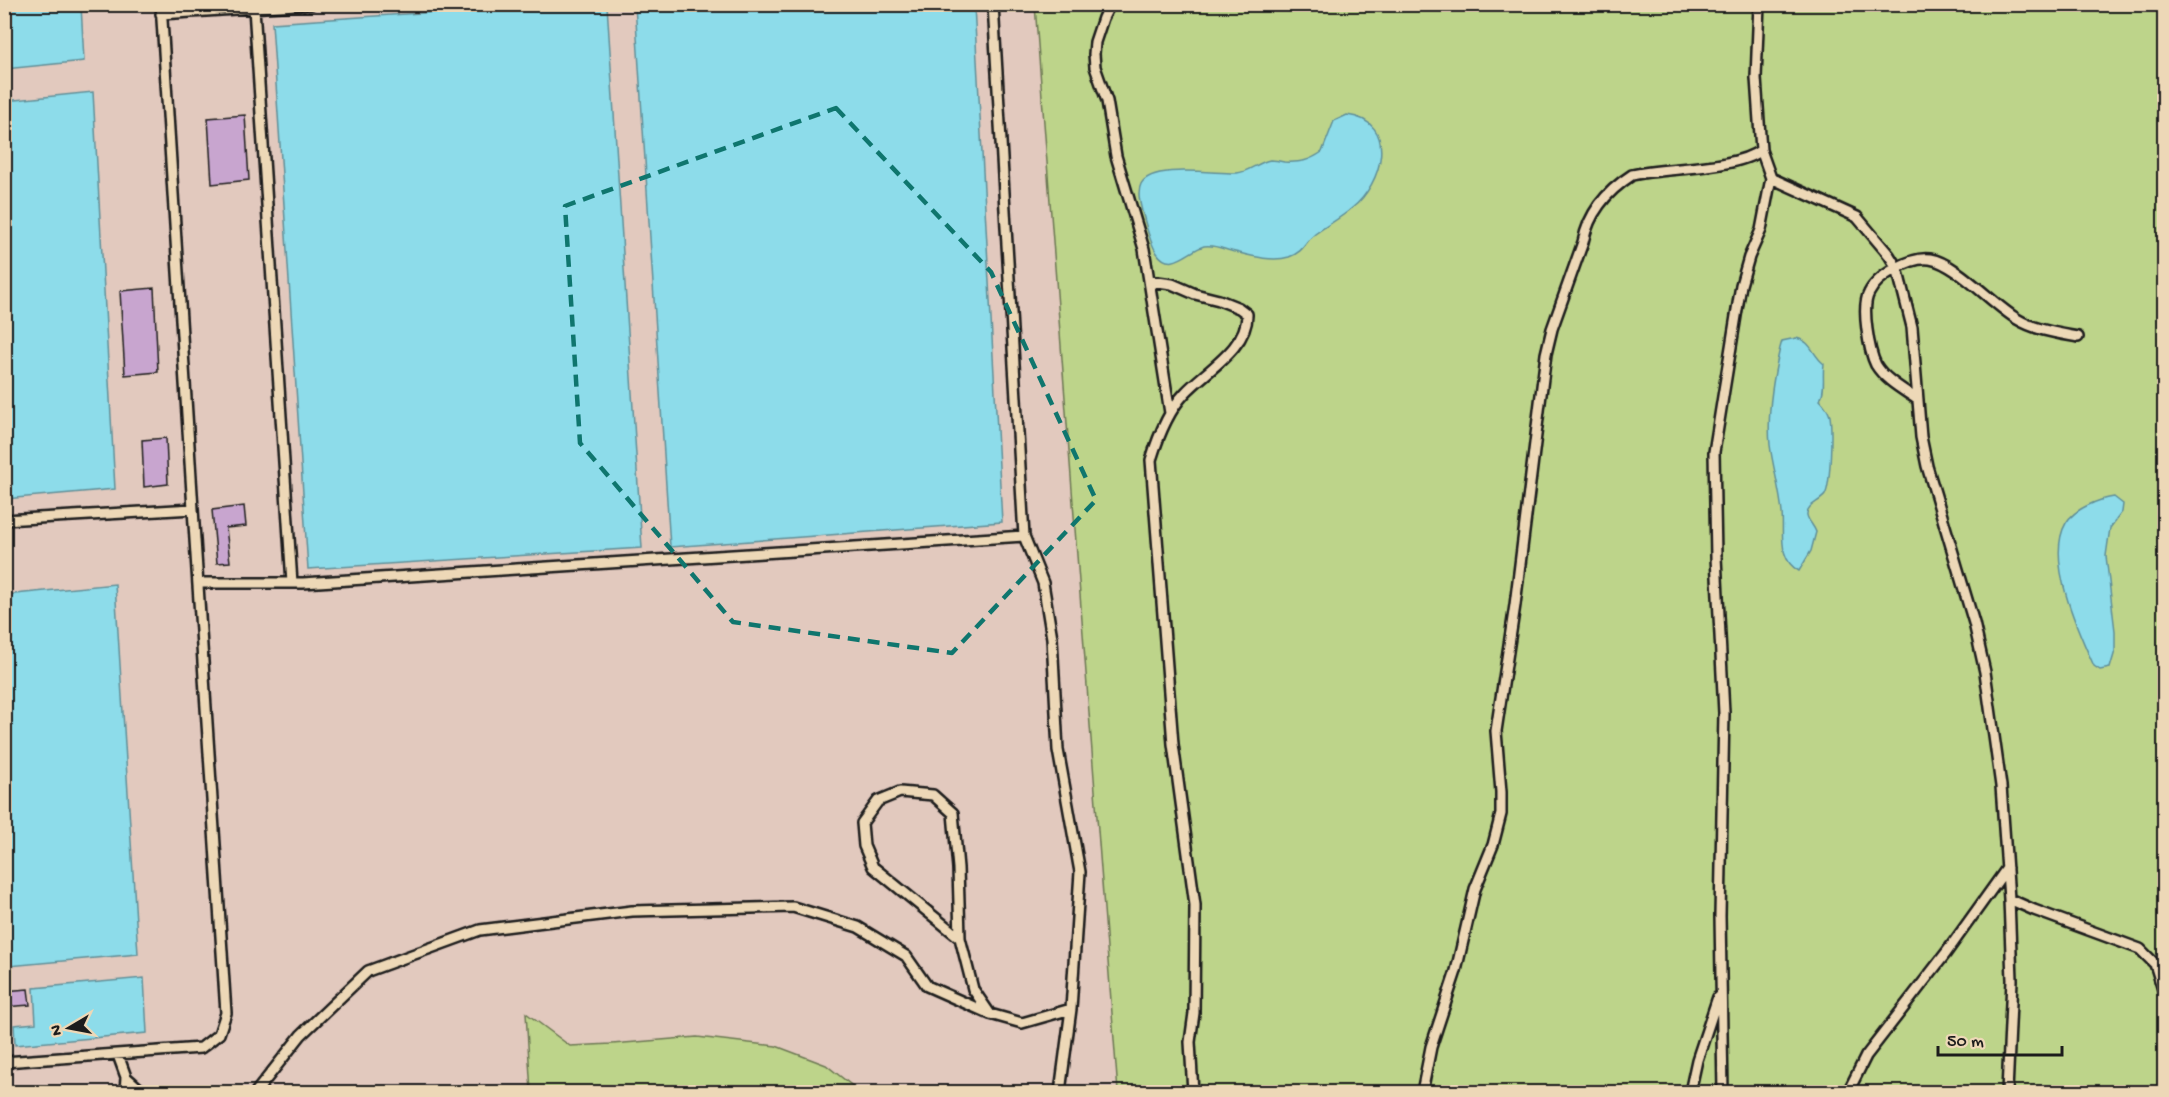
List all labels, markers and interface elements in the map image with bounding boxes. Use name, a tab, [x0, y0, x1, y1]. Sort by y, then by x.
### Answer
north arrow	[39, 998, 99, 1058]
scale bar	[1938, 1019, 2062, 1057]
text: N	[47, 1023, 68, 1037]
text: 50 m	[1947, 1032, 1984, 1053]

